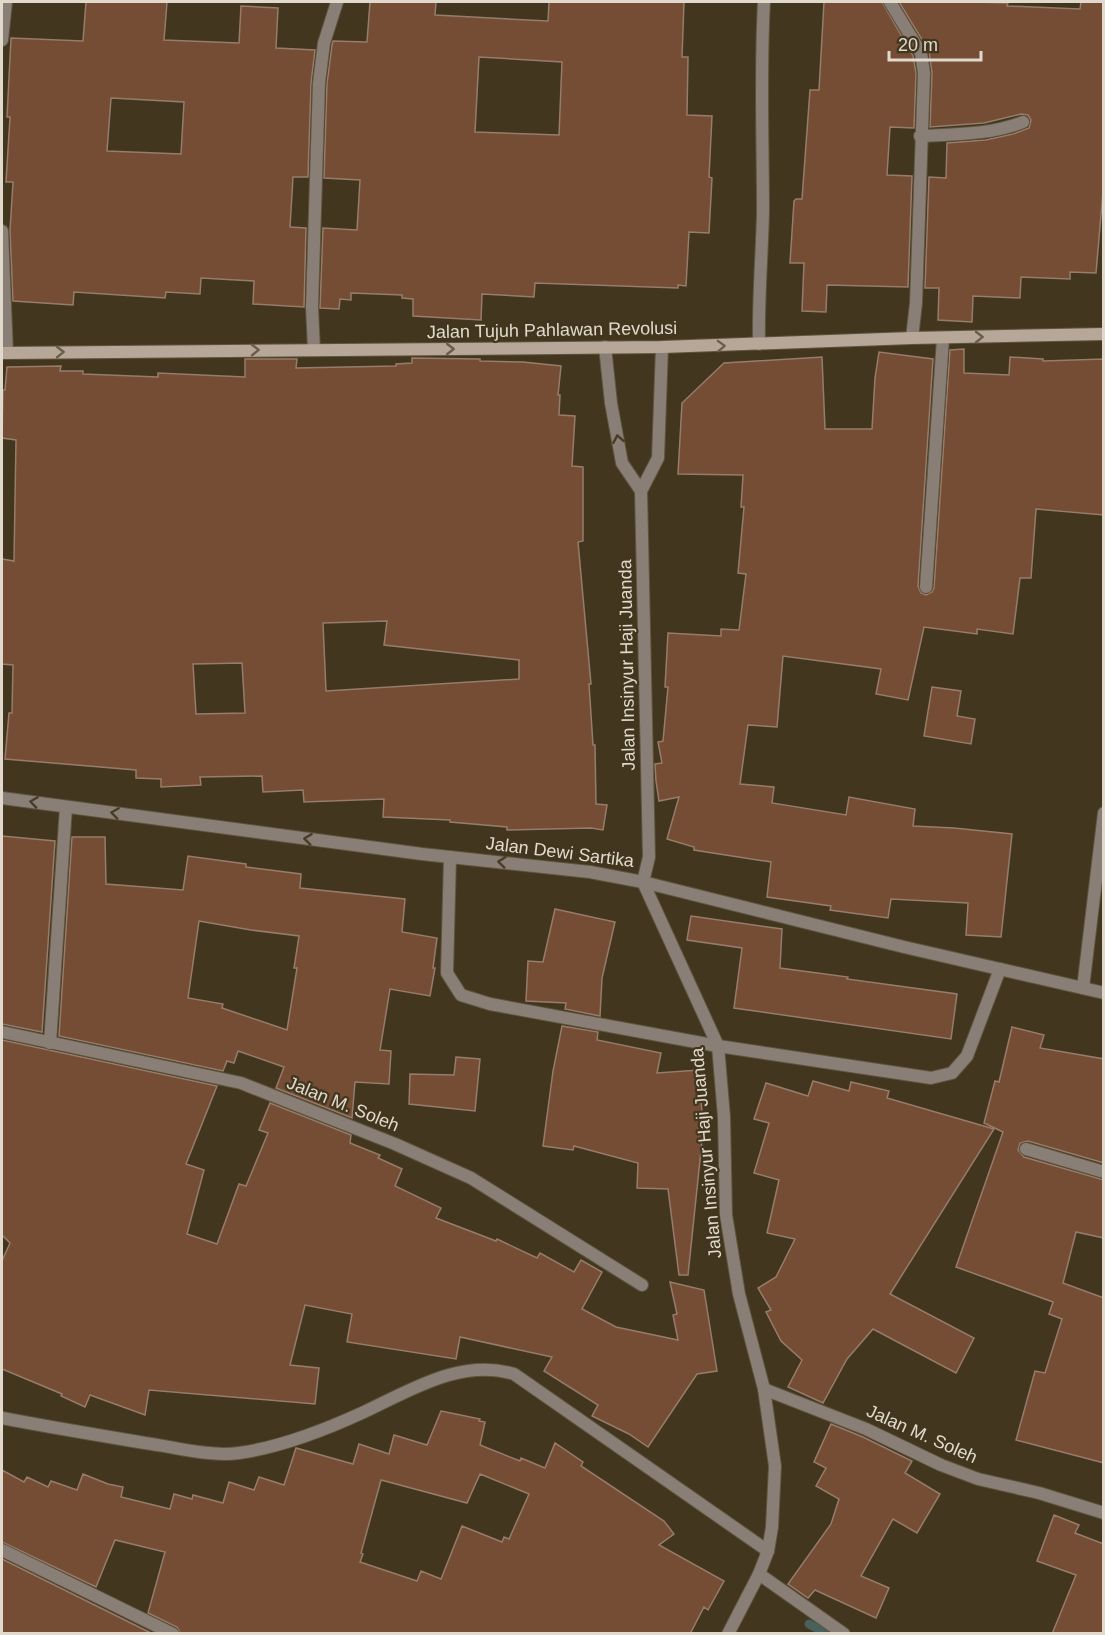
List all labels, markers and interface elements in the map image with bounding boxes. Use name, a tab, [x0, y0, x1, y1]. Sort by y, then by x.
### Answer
scale bar	[889, 24, 980, 62]
text: 20 m	[898, 35, 938, 55]
street label: Jalan Tujuh Pahlawan Revolusi	[427, 318, 677, 342]
one-way arrow	[974, 331, 983, 344]
one-way arrow	[716, 339, 725, 352]
one-way arrow	[445, 343, 454, 355]
one-way arrow	[250, 344, 259, 356]
one-way arrow	[55, 346, 64, 359]
one-way arrow	[612, 434, 624, 444]
street label: Jalan Insinyur Haji Juanda	[615, 558, 639, 771]
one-way arrow	[29, 797, 38, 809]
one-way arrow	[110, 808, 119, 820]
one-way arrow	[303, 833, 313, 846]
street label: Jalan Dewi Sartika	[485, 833, 636, 871]
one-way arrow	[497, 857, 506, 869]
street label: Jalan Insinyur Haji Juanda	[687, 1046, 725, 1259]
street label: Jalan M. Soleh	[284, 1072, 402, 1136]
street label: Jalan M. Soleh	[864, 1401, 980, 1467]

